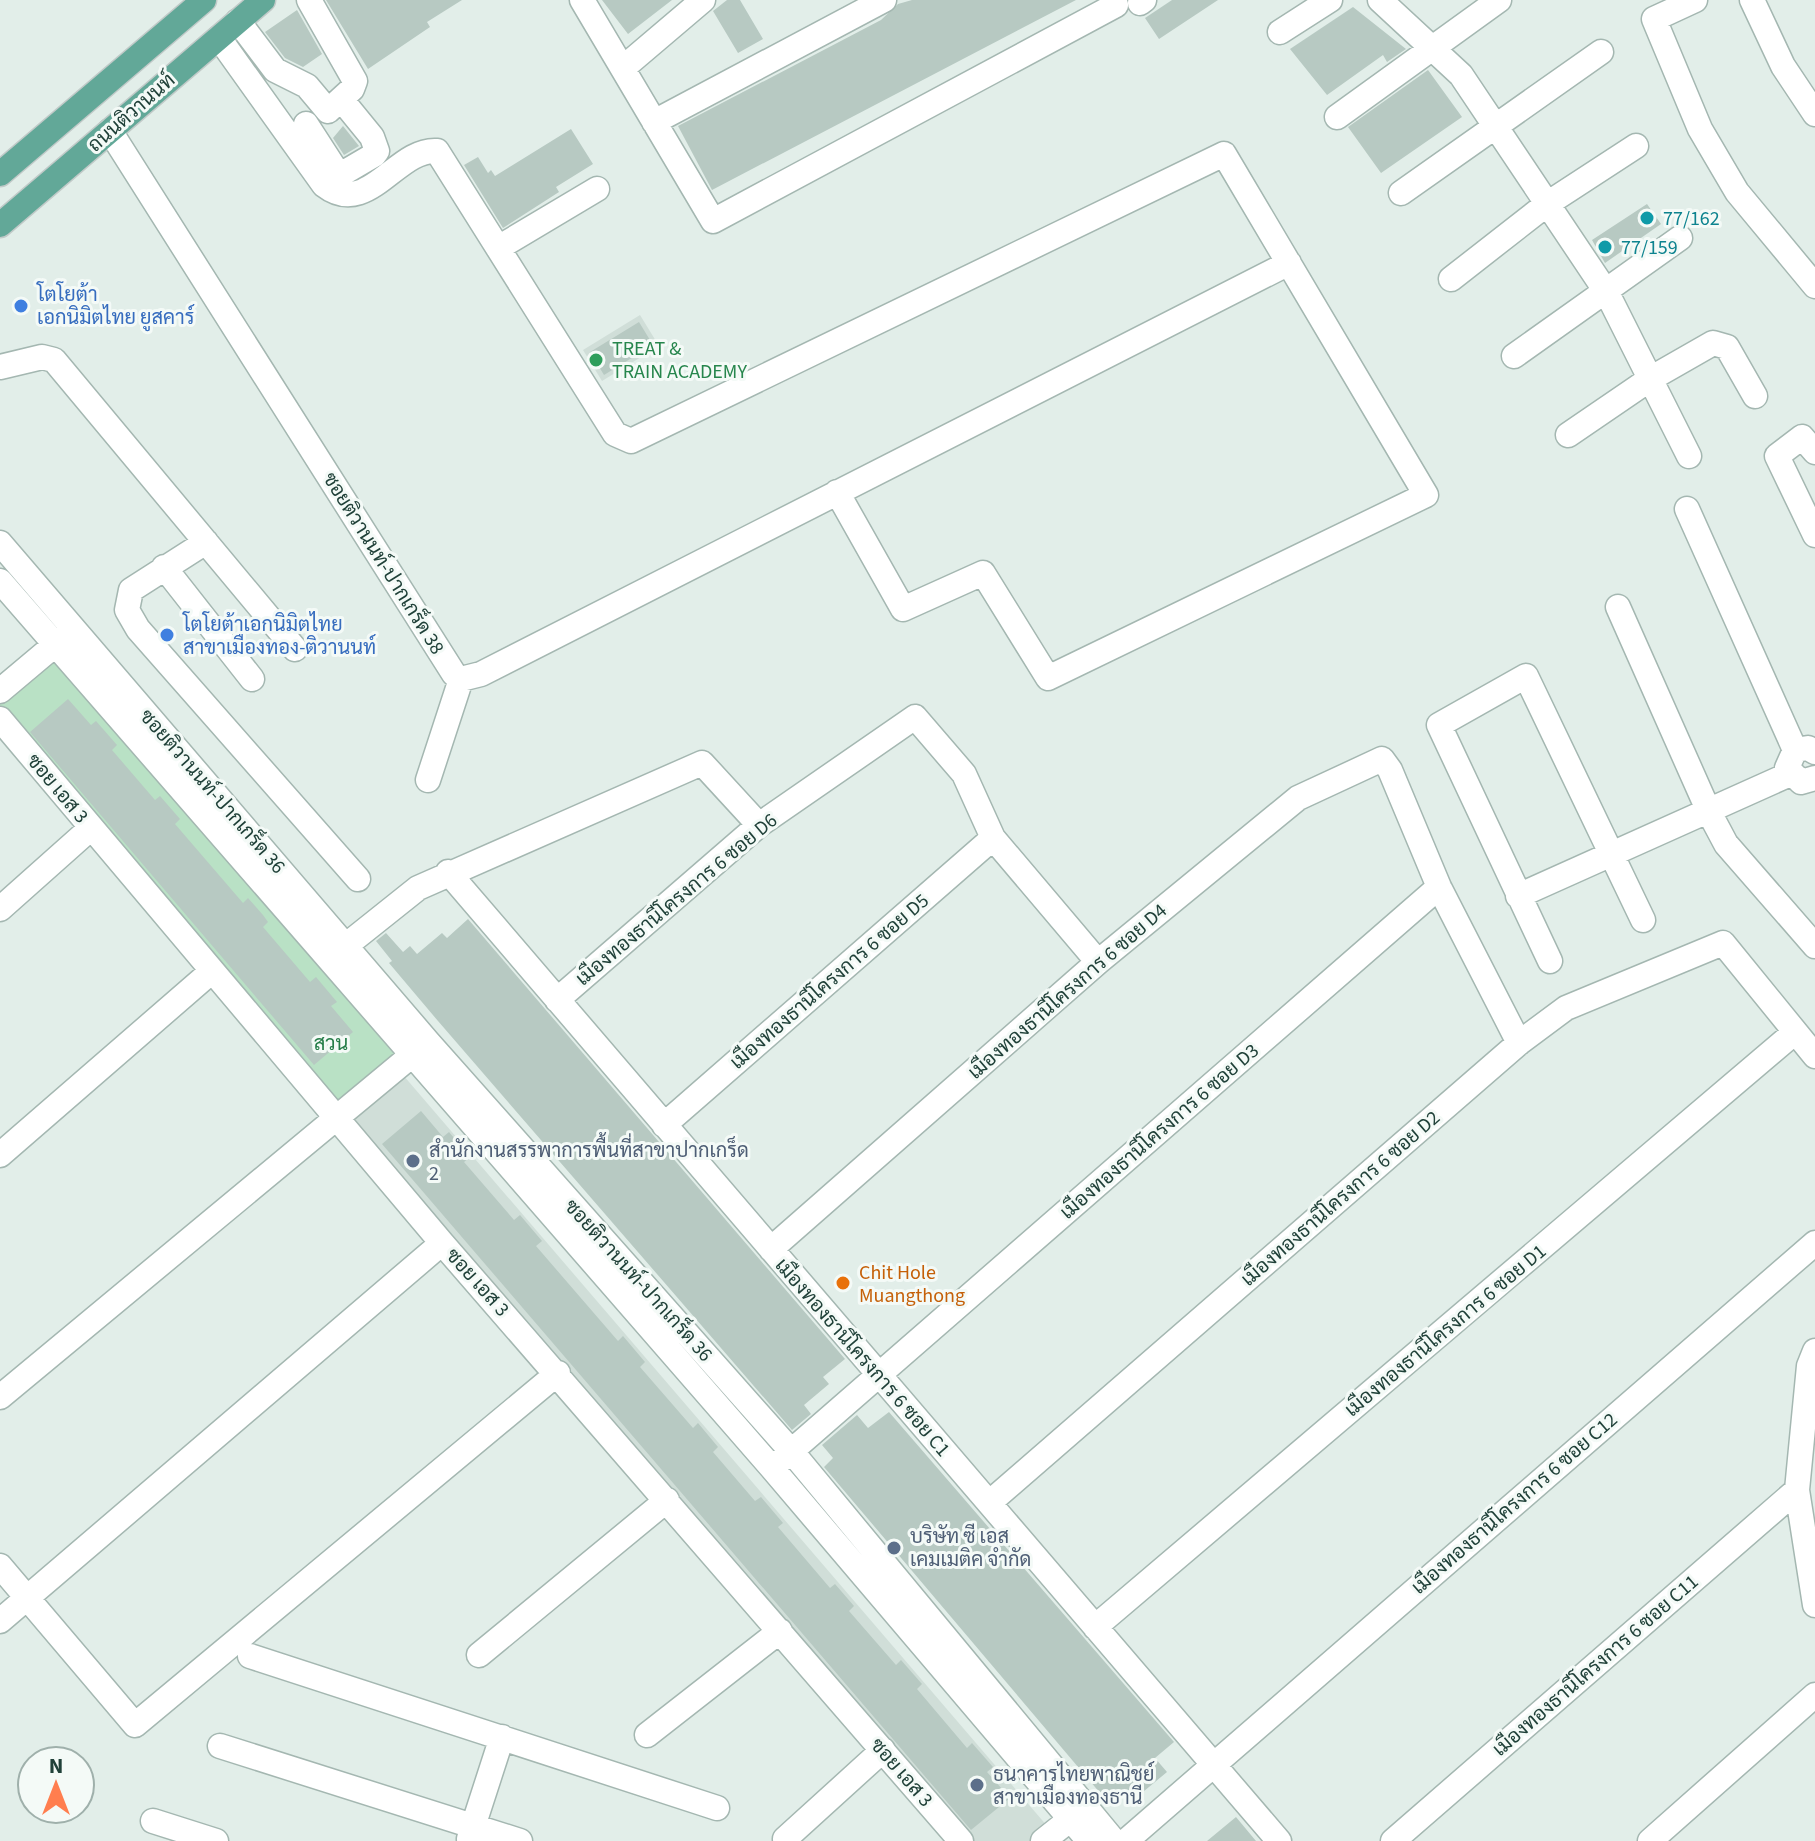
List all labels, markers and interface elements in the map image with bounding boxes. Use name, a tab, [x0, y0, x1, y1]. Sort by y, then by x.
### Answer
street label: ถนนติวานนท์	[81, 66, 182, 159]
place label: 77/162	[1663, 205, 1720, 233]
marker: 77/162	[1638, 209, 1656, 227]
place label: 77/159	[1621, 234, 1678, 262]
marker: 77/159	[1596, 238, 1614, 256]
place label: โตโยต้า เอกนิมิตไทย ยูสคาร์	[36, 281, 194, 332]
marker: โตโยต้า เอกนิมิตไทย ยูสคาร์	[12, 297, 30, 315]
place label: TREAT & TRAIN ACADEMY	[612, 335, 747, 386]
marker: TREAT & TRAIN ACADEMY	[587, 351, 605, 369]
street label: ซอยติวานนท์-ปากเกร็ด 38	[316, 466, 452, 660]
place label: โตโยต้าเอกนิมิตไทย สาขาเมืองทอง-ติวานนท์	[182, 611, 376, 662]
marker: โตโยต้าเอกนิมิตไทย สาขาเมืองทอง-ติวานนท์	[158, 626, 176, 644]
street label: ซอยติวานนท์-ปากเกร็ด 36	[133, 702, 293, 880]
street label: ซอย เอส 3	[20, 748, 95, 829]
street label: เมืองทองธานีโครงการ 6 ซอย D6	[569, 806, 784, 993]
street label: เมืองทองธานีโครงการ 6 ซอย D5	[723, 887, 935, 1076]
street label: เมืองทองธานีโครงการ 6 ซอย D4	[961, 897, 1173, 1086]
park label: สวน	[314, 1030, 348, 1058]
street label: เมืองทองธานีโครงการ 6 ซอย D3	[1053, 1037, 1265, 1226]
street label: เมืองทองธานีโครงการ 6 ซอย D2	[1234, 1104, 1446, 1293]
place label: สำนักงานสรรพาการพื้นที่สาขาปากเกร็ด 2	[429, 1132, 749, 1188]
marker: สำนักงานสรรพาการพื้นที่สาขาปากเกร็ด 2	[404, 1152, 422, 1170]
street label: ซอยติวานนท์-ปากเกร็ด 36	[558, 1192, 720, 1368]
street label: เมืองทองธานีโครงการ 6 ซอย D1	[1338, 1237, 1553, 1424]
street label: ซอย เอส 3	[439, 1242, 515, 1323]
street label: เมืองทองธานีโครงการ 6 ซอย C1	[768, 1252, 957, 1463]
place label: Chit Hole Muangthong	[859, 1259, 965, 1310]
marker: Chit Hole Muangthong	[834, 1274, 852, 1292]
street label: เมืองทองธานีโครงการ 6 ซอย C12	[1405, 1406, 1624, 1601]
place label: บริษัท ซี เอส เคมเมติค จำกัด	[910, 1523, 1031, 1574]
marker: บริษัท ซี เอส เคมเมติค จำกัด	[885, 1539, 903, 1557]
street label: เมืองทองธานีโครงการ 6 ซอย C11	[1486, 1568, 1705, 1763]
street label: ซอย เอส 3	[863, 1732, 939, 1813]
north arrow	[16, 1745, 96, 1825]
text: N	[49, 1750, 63, 1782]
place label: ธนาคารไทยพาณิชย์ สาขาเมืองทองธานี	[993, 1760, 1154, 1812]
marker: ธนาคารไทยพาณิชย์ สาขาเมืองทองธานี	[968, 1776, 986, 1794]

